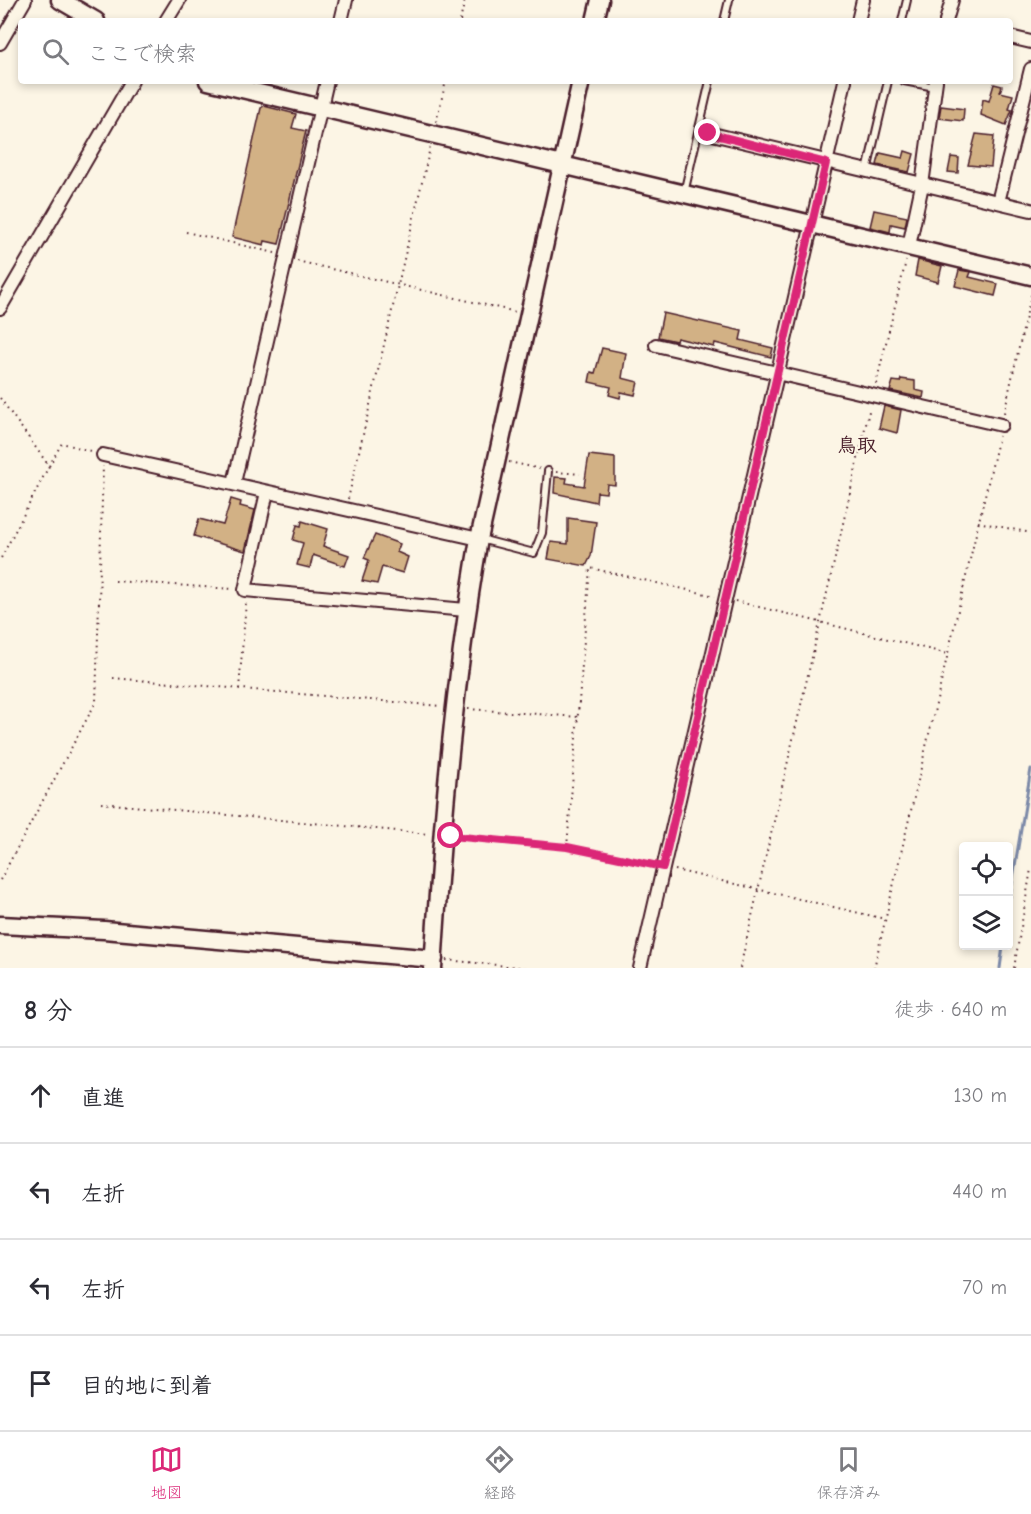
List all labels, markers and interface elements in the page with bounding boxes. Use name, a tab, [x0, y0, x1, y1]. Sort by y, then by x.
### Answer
search box	[18, 18, 1013, 84]
icon: search	[39, 35, 72, 68]
text: ここで検索	[87, 41, 197, 67]
route end	[694, 119, 720, 145]
district label: 鳥取	[837, 434, 877, 457]
route start	[437, 822, 463, 848]
map controls	[959, 842, 1013, 950]
button: locate	[959, 842, 1013, 896]
button: layers	[959, 896, 1013, 950]
text: 8 分	[24, 996, 73, 1026]
text: 徒歩 · 640 m	[894, 998, 1007, 1021]
icon: ahead	[24, 1079, 57, 1112]
text: 130 m	[954, 1084, 1007, 1107]
text: 直進	[81, 1085, 125, 1111]
icon: left	[24, 1175, 57, 1208]
text: 440 m	[952, 1180, 1007, 1203]
text: 左折	[81, 1181, 125, 1207]
icon: left	[24, 1271, 57, 1304]
text: 70 m	[962, 1276, 1007, 1299]
text: 左折	[81, 1277, 125, 1303]
icon: arrive	[24, 1367, 57, 1400]
text: 目的地に到着	[81, 1373, 213, 1399]
tab: 地図	[150, 1443, 183, 1503]
tab: 経路	[483, 1443, 516, 1503]
tab: 保存済み	[817, 1443, 881, 1503]

